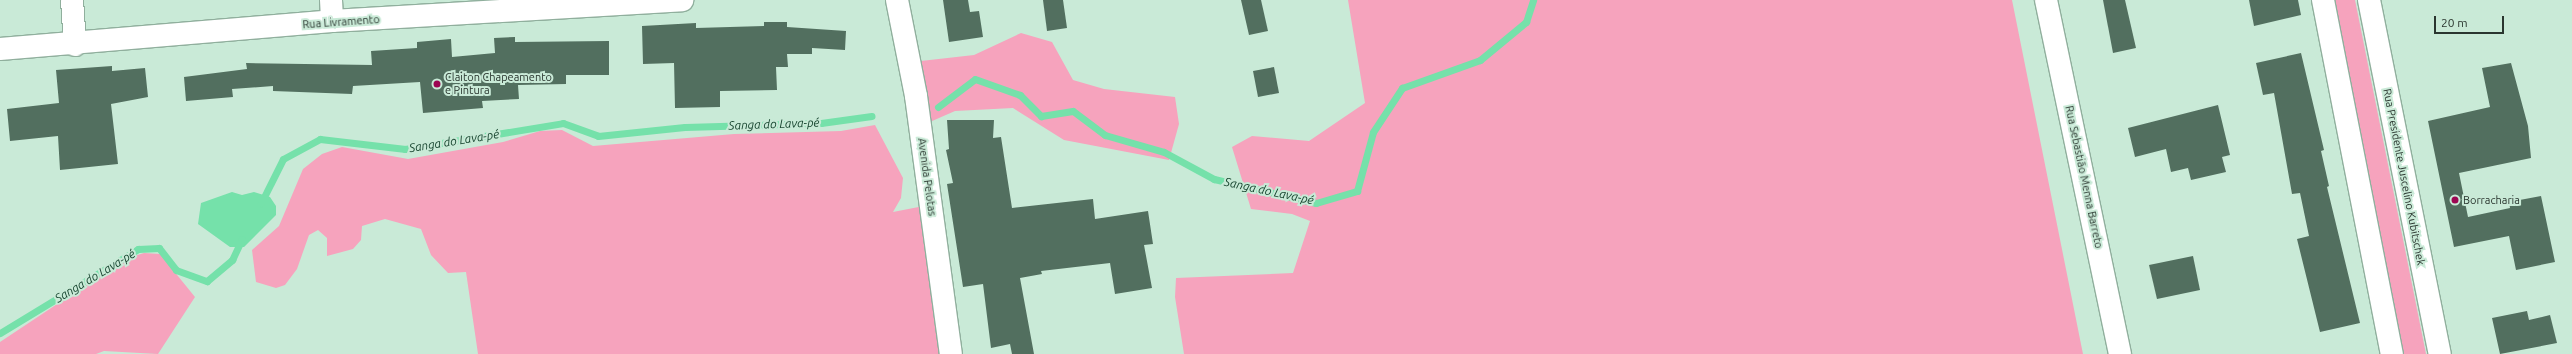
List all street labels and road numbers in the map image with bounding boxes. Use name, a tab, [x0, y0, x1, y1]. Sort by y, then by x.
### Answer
street label: Rua Livramento	[302, 13, 380, 31]
street label: Rua Presidente Juscelino Kubitschek	[2380, 87, 2428, 267]
street label: Rua Sebastião Menna Barreto	[2062, 104, 2106, 250]
street label: Avenida Pelotas	[915, 137, 939, 217]

